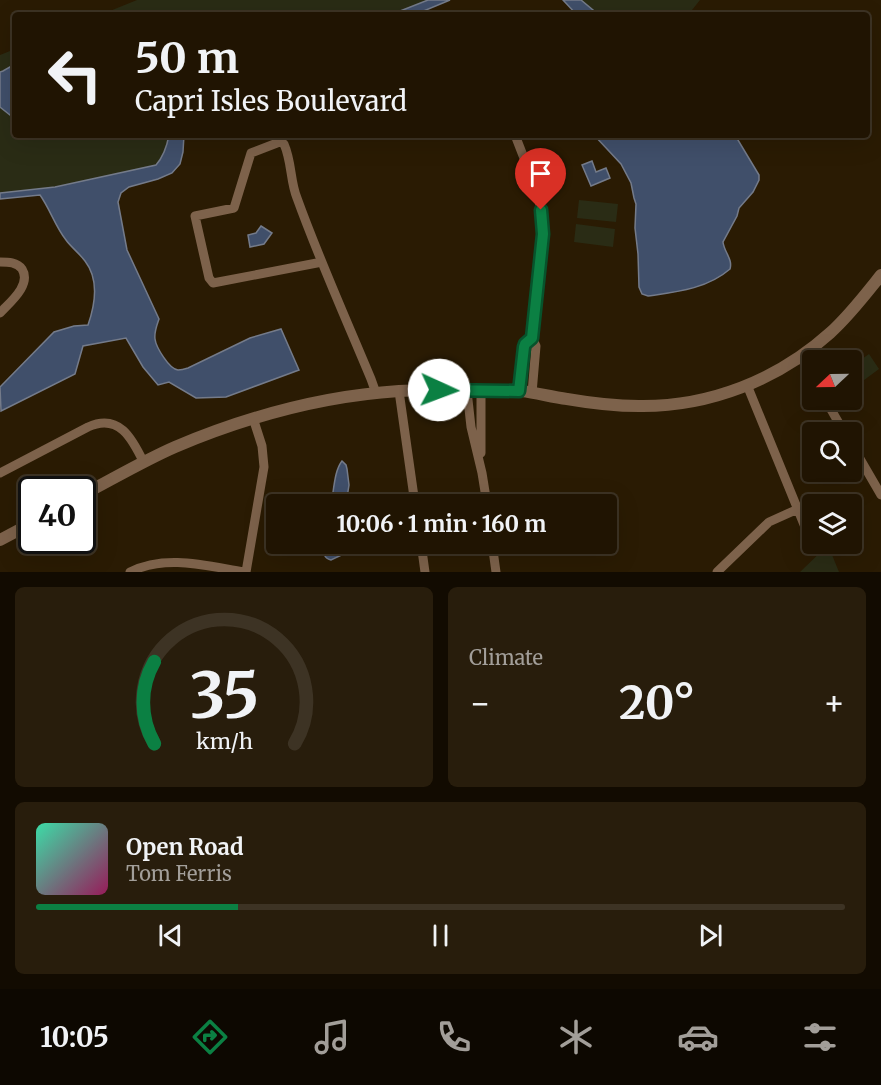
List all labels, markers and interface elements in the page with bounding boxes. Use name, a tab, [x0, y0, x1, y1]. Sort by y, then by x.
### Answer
text: 50 m	[135, 32, 239, 84]
icon: left	[36, 36, 114, 114]
text: Capri Isles Boulevard	[135, 84, 407, 118]
pin	[515, 148, 566, 210]
icon: arrive	[524, 157, 557, 190]
north arrow	[802, 350, 862, 410]
map controls	[802, 350, 862, 554]
position arrow	[407, 358, 471, 422]
button: search	[802, 422, 862, 482]
speed limit sign: 40	[18, 476, 96, 554]
button: layers	[802, 494, 862, 554]
text: 10:06 · 1 min · 160 m	[337, 510, 546, 538]
text: Climate	[469, 645, 543, 670]
text: 35	[189, 657, 259, 735]
text: 20°	[619, 675, 695, 731]
text: −	[469, 683, 491, 724]
text: +	[823, 683, 845, 724]
text: km/h	[196, 728, 252, 755]
text: Open Road	[126, 833, 244, 861]
text: Tom Ferris	[126, 861, 232, 886]
icon: previous	[154, 919, 187, 952]
icon: pause	[424, 919, 457, 952]
icon: next	[694, 919, 727, 952]
icon: directions	[189, 1016, 231, 1058]
icon: music	[311, 1016, 353, 1058]
icon: phone	[433, 1016, 475, 1058]
icon: climate	[555, 1016, 597, 1058]
icon: car	[677, 1016, 719, 1058]
icon: filters	[799, 1016, 841, 1058]
text: 10:05	[40, 1020, 109, 1054]

